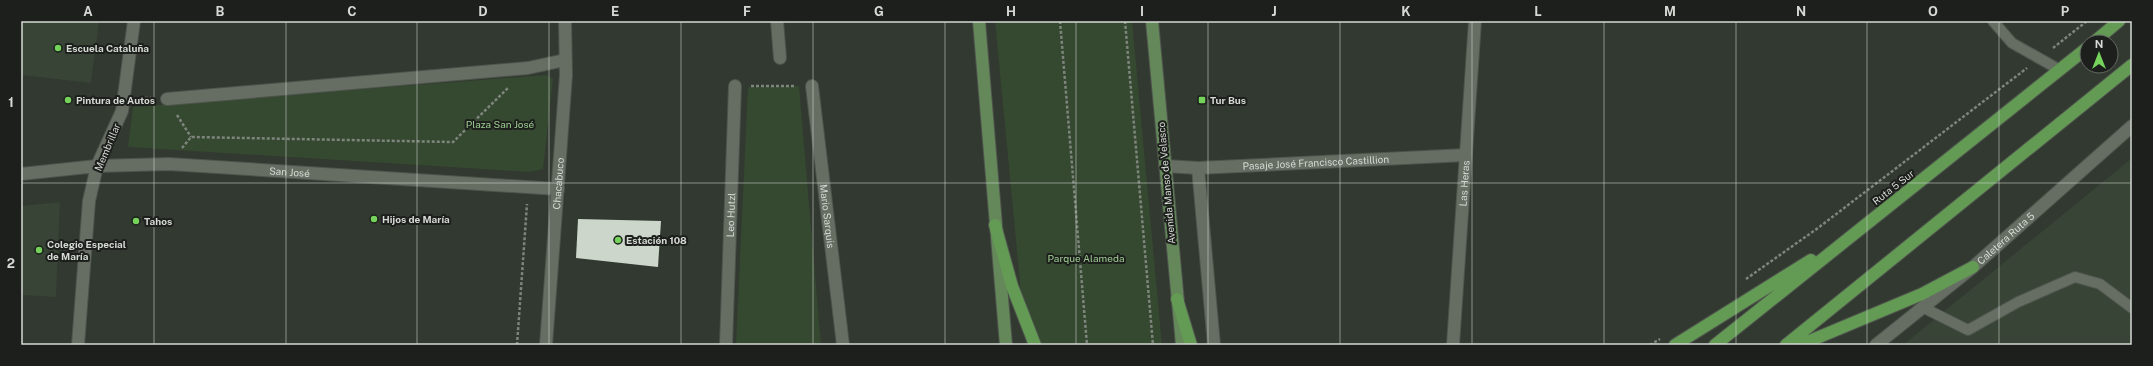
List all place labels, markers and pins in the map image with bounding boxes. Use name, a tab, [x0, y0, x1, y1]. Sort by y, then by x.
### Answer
place label: Escuela Cataluña	[66, 42, 149, 54]
marker: Escuela Cataluña	[53, 43, 63, 53]
place label: Pintura de Autos	[76, 94, 155, 106]
place label: Tur Bus	[1210, 94, 1246, 106]
marker: Pintura de Autos	[63, 95, 73, 105]
marker: Tur Bus	[1197, 95, 1207, 105]
place label: Hijos de María	[382, 213, 450, 225]
marker: Hijos de María	[369, 214, 379, 224]
place label: Tahos	[144, 215, 172, 227]
marker: Tahos	[131, 216, 141, 226]
place label: Estación 108	[626, 234, 687, 246]
marker: Estación 108	[613, 235, 623, 245]
place label: Colegio Especial de María	[47, 238, 126, 262]
marker: Colegio Especial de María	[34, 245, 44, 255]

